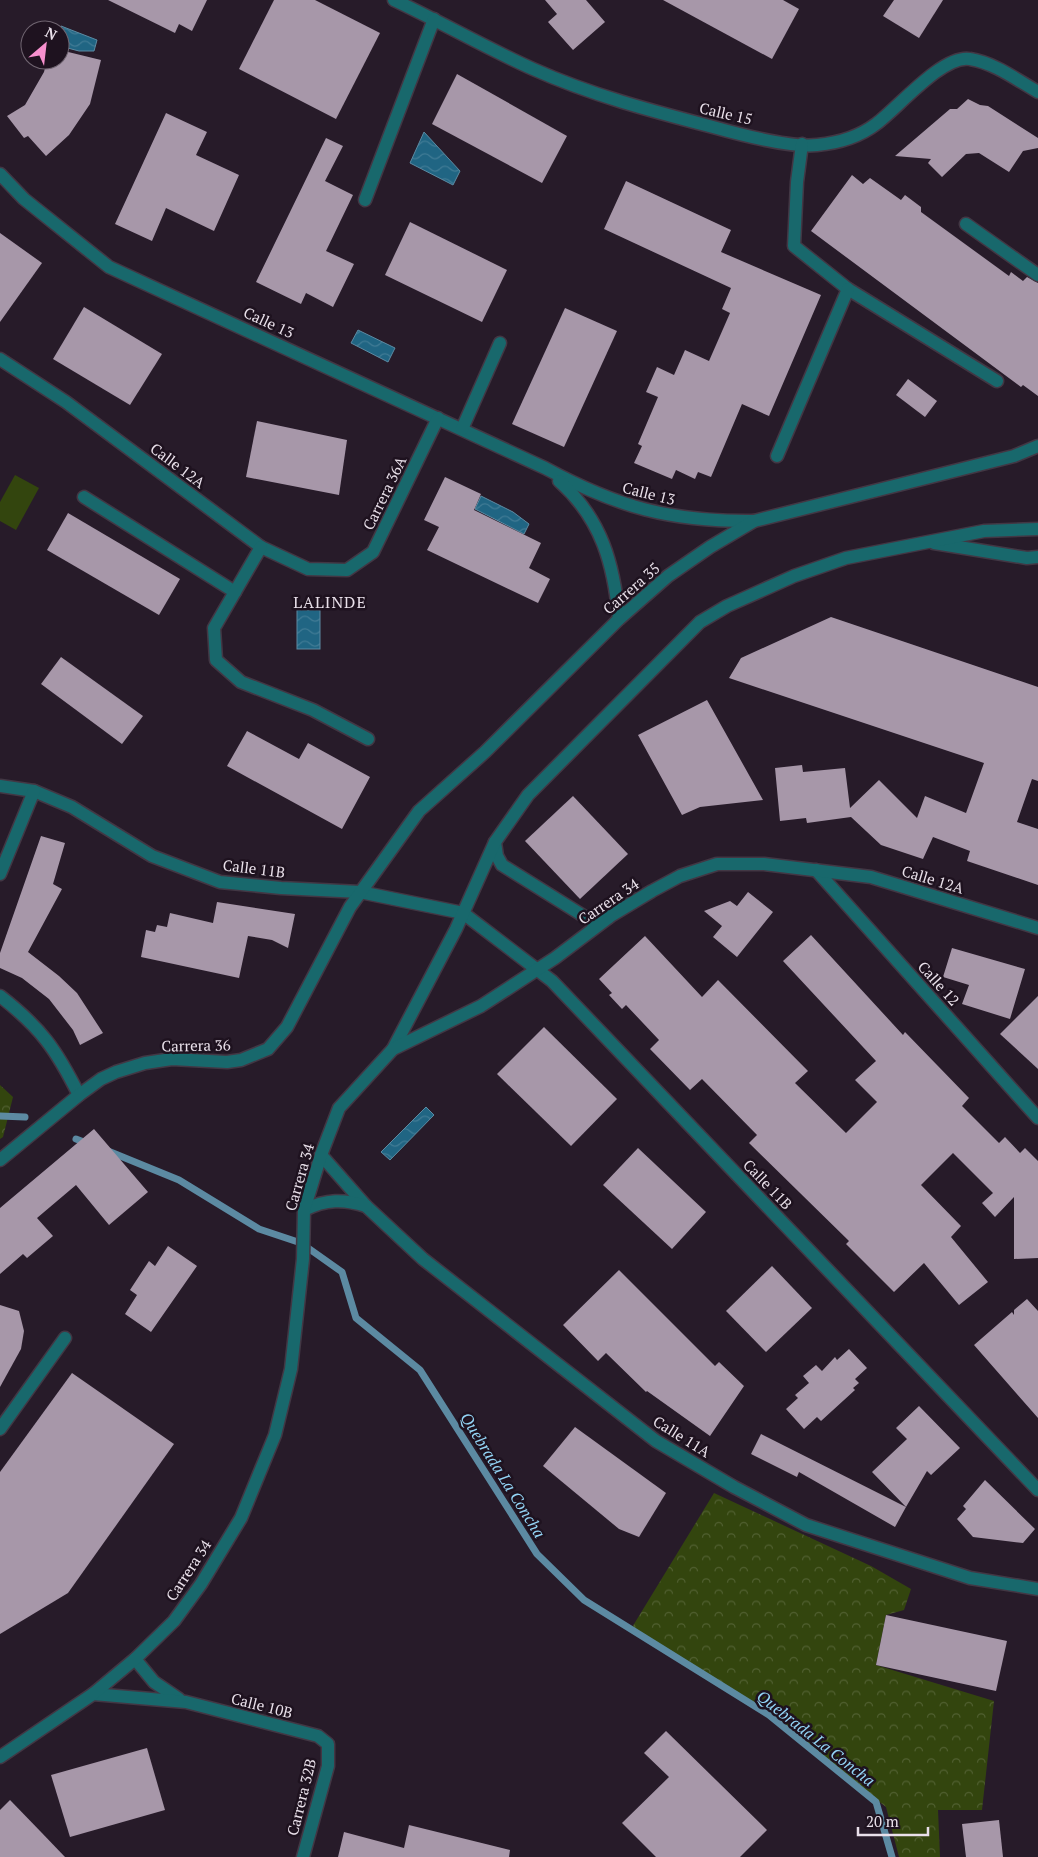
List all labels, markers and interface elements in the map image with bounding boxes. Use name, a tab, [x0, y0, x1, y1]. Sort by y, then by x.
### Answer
north arrow	[20, 20, 70, 70]
text: N	[42, 22, 61, 44]
street label: Calle 15	[698, 97, 754, 129]
street label: Calle 13	[241, 302, 297, 342]
street label: Calle 12A	[147, 438, 210, 493]
street label: Carrera 36A	[358, 452, 411, 533]
street label: Calle 13	[621, 477, 677, 509]
street label: Carrera 35	[598, 558, 664, 618]
district label: LALINDE	[293, 591, 367, 613]
street label: Calle 11B	[222, 854, 286, 882]
street label: Calle 12A	[900, 860, 967, 898]
street label: Carrera 34	[574, 873, 642, 929]
street label: Calle 12	[914, 956, 964, 1010]
street label: Carrera 36	[161, 1034, 231, 1056]
street label: Carrera 34	[280, 1141, 318, 1213]
street label: Calle 11B	[739, 1155, 797, 1213]
water label: Quebrada La Concha	[455, 1408, 551, 1542]
street label: Calle 11A	[650, 1411, 715, 1462]
street label: Carrera 34	[161, 1536, 215, 1604]
water label: Quebrada La Concha	[752, 1685, 880, 1791]
street label: Calle 10B	[229, 1688, 295, 1722]
street label: Carrera 32B	[282, 1756, 320, 1838]
scale bar	[858, 1804, 928, 1836]
text: 20 m	[866, 1811, 899, 1831]

